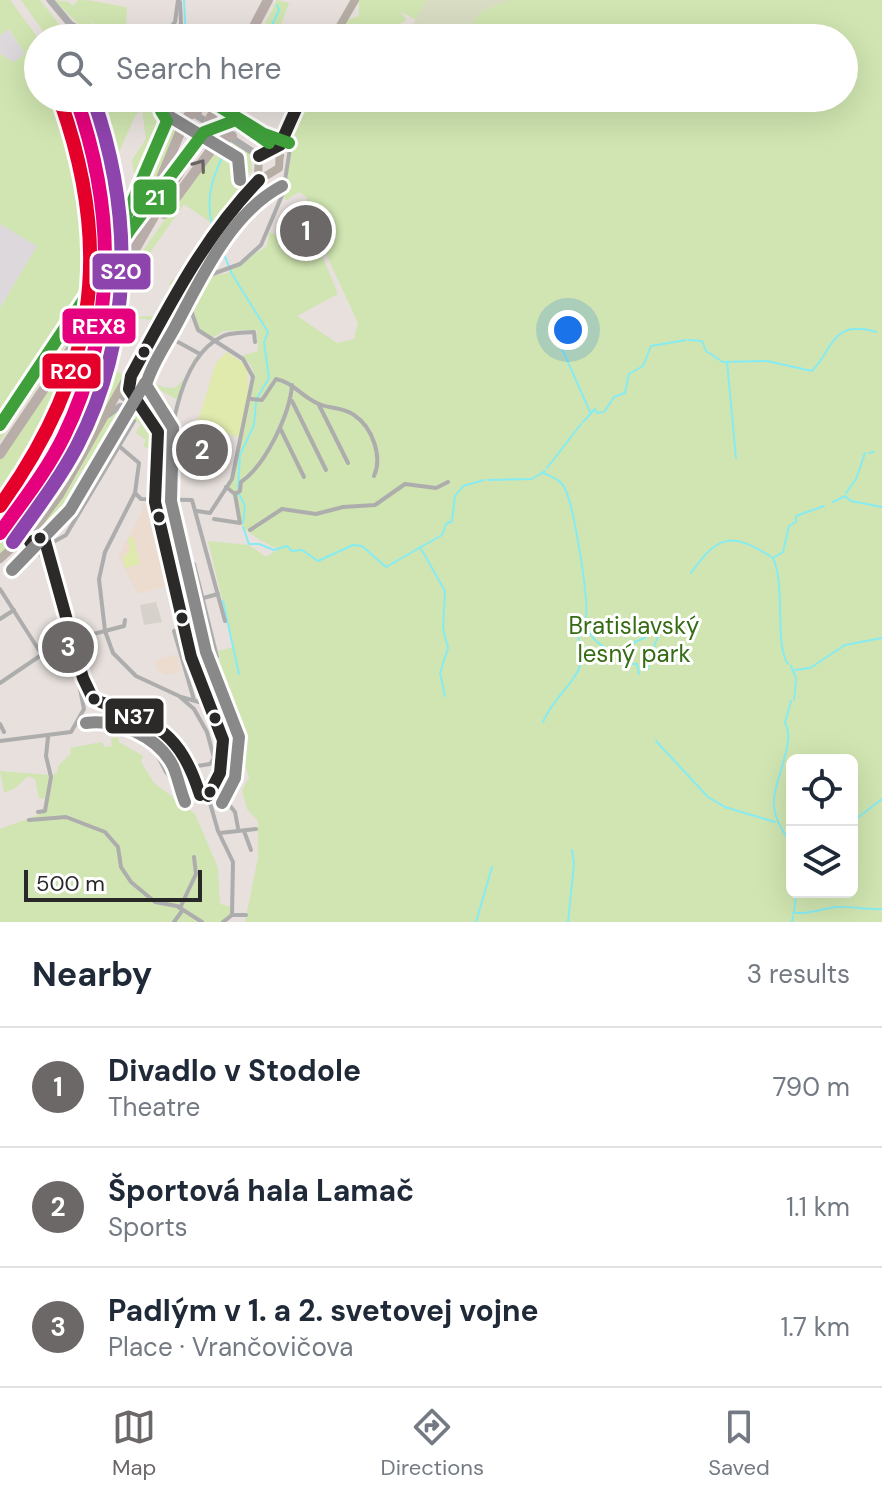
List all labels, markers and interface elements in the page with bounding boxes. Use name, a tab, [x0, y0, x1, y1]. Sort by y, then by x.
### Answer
search box	[24, 24, 858, 112]
icon: search	[52, 46, 96, 90]
text: Search here	[116, 49, 282, 88]
one-way arrow	[190, 159, 205, 174]
line badge: 21	[132, 178, 178, 216]
text: 21	[145, 183, 165, 212]
pin: 1	[280, 201, 332, 261]
line badge: S20	[91, 252, 152, 291]
text: S20	[100, 257, 142, 286]
line badge: REX8	[61, 307, 137, 345]
your location	[548, 310, 588, 350]
text: REX8	[72, 312, 126, 341]
unlabelled marker	[136, 344, 152, 360]
line badge: R20	[41, 352, 102, 390]
text: R20	[50, 357, 92, 386]
pin: 2	[176, 420, 228, 480]
unlabelled marker	[151, 509, 167, 525]
unlabelled marker	[32, 530, 48, 546]
unlabelled marker	[174, 610, 190, 626]
park label: Bratislavský lesný park	[569, 610, 699, 669]
pin: 3	[42, 617, 94, 677]
unlabelled marker	[86, 691, 102, 707]
line badge: N37	[104, 697, 165, 735]
text: N37	[114, 702, 155, 731]
unlabelled marker	[207, 710, 223, 726]
map controls	[786, 754, 858, 898]
button: locate	[786, 754, 858, 826]
unlabelled marker	[202, 784, 218, 800]
button: layers	[786, 826, 858, 898]
scale bar	[24, 866, 202, 902]
text: 500 m	[36, 869, 105, 898]
text: Nearby	[32, 952, 152, 997]
text: 3 results	[747, 957, 850, 991]
text: Divadlo v Stodole	[108, 1051, 361, 1090]
text: 1	[53, 1070, 63, 1104]
text: 790 m	[773, 1070, 850, 1104]
text: Theatre	[108, 1090, 200, 1124]
text: Športová hala Lamač	[108, 1171, 414, 1210]
text: 2	[50, 1190, 66, 1224]
text: 1.1 km	[786, 1190, 850, 1224]
text: Sports	[108, 1210, 188, 1244]
text: Padlým v 1. a 2. svetovej vojne	[108, 1291, 539, 1330]
text: 3	[50, 1310, 66, 1344]
text: 1.7 km	[780, 1310, 850, 1344]
text: Place · Vrančovičova	[108, 1330, 353, 1364]
tab: Map	[112, 1405, 156, 1482]
tab: Directions	[381, 1405, 484, 1482]
tab: Saved	[708, 1405, 770, 1482]

